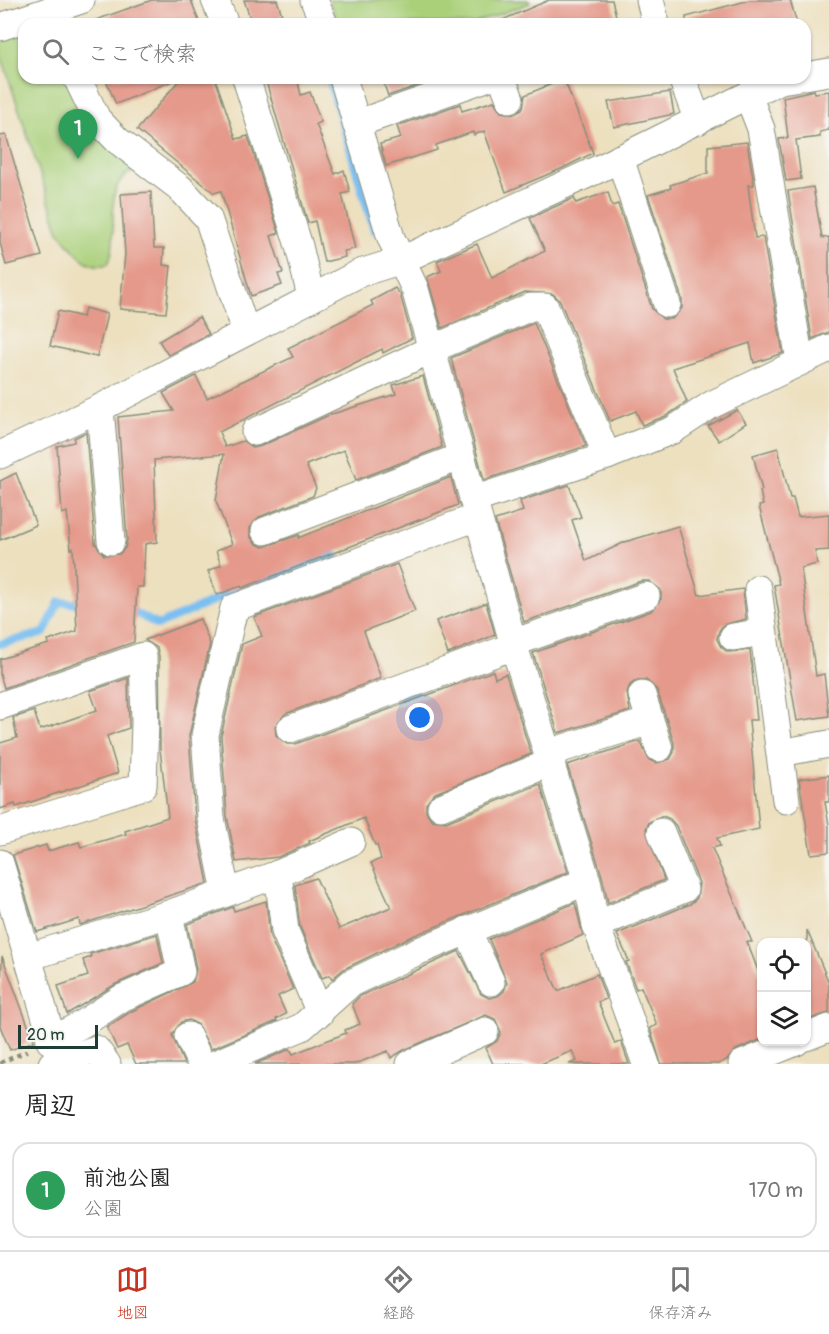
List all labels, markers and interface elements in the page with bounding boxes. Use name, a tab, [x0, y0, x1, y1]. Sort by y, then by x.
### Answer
search box	[18, 18, 811, 84]
icon: search	[39, 35, 72, 68]
text: ここで検索	[87, 40, 197, 68]
pin: 1	[58, 110, 98, 159]
your location	[405, 703, 434, 732]
map controls	[757, 938, 811, 1046]
button: locate	[757, 938, 811, 992]
button: layers	[757, 992, 811, 1046]
scale bar	[18, 1022, 98, 1050]
text: 20 m	[27, 1025, 65, 1045]
text: 周辺	[24, 1090, 76, 1122]
text: 前池公園	[83, 1164, 171, 1192]
text: 1	[42, 1178, 49, 1203]
text: 170 m	[749, 1178, 803, 1203]
text: 公園	[83, 1196, 123, 1221]
tab: 地図	[116, 1263, 149, 1323]
tab: 経路	[382, 1263, 415, 1323]
tab: 保存済み	[648, 1263, 712, 1323]

